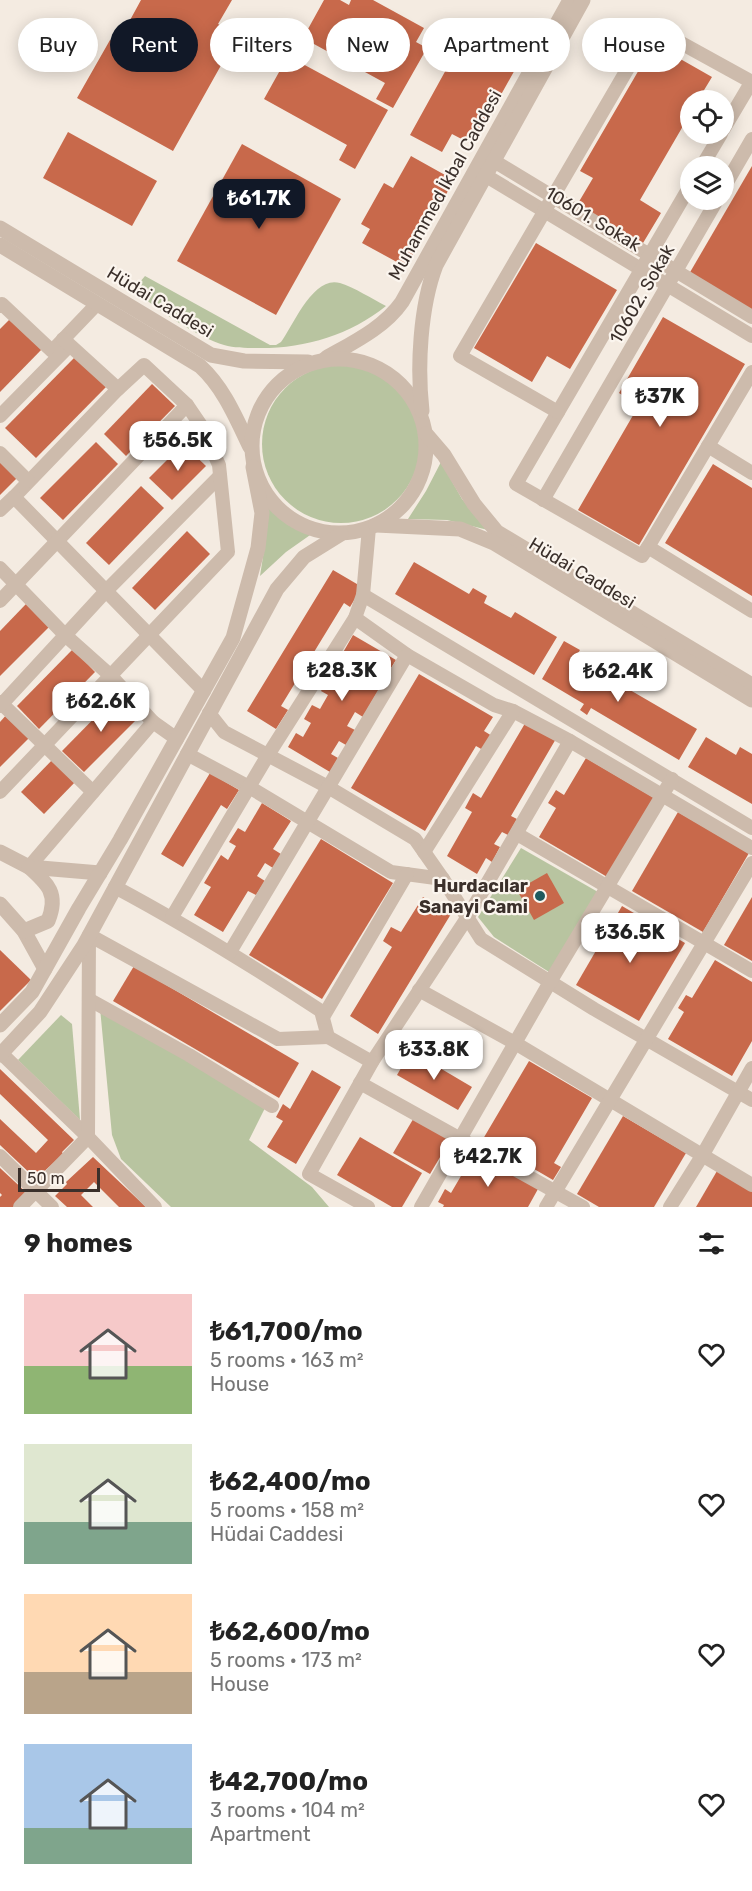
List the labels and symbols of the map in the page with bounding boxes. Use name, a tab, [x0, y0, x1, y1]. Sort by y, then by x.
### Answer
street label: Muhammed İkbal Caddesi	[384, 86, 506, 284]
pin: ₺61.7K	[210, 179, 308, 230]
street label: 10601. Sokak	[541, 182, 646, 257]
street label: 10602. Sokak	[605, 240, 680, 347]
street label: Hüdai Caddesi	[103, 262, 217, 342]
pin: ₺37K	[624, 377, 696, 428]
pin: ₺56.5K	[129, 421, 227, 472]
street label: Hüdai Caddesi	[525, 533, 639, 613]
pin: ₺28.3K	[293, 651, 391, 702]
pin: ₺62.4K	[569, 652, 667, 703]
pin: ₺62.6K	[52, 682, 150, 733]
place label: Hurdacılar Sanayi Cami	[419, 875, 528, 918]
marker: Hurdacılar Sanayi Cami	[533, 889, 547, 903]
pin: ₺36.5K	[581, 913, 679, 964]
pin: ₺33.8K	[385, 1030, 483, 1081]
pin: ₺42.7K	[439, 1137, 537, 1188]
scale bar	[18, 1165, 100, 1192]

